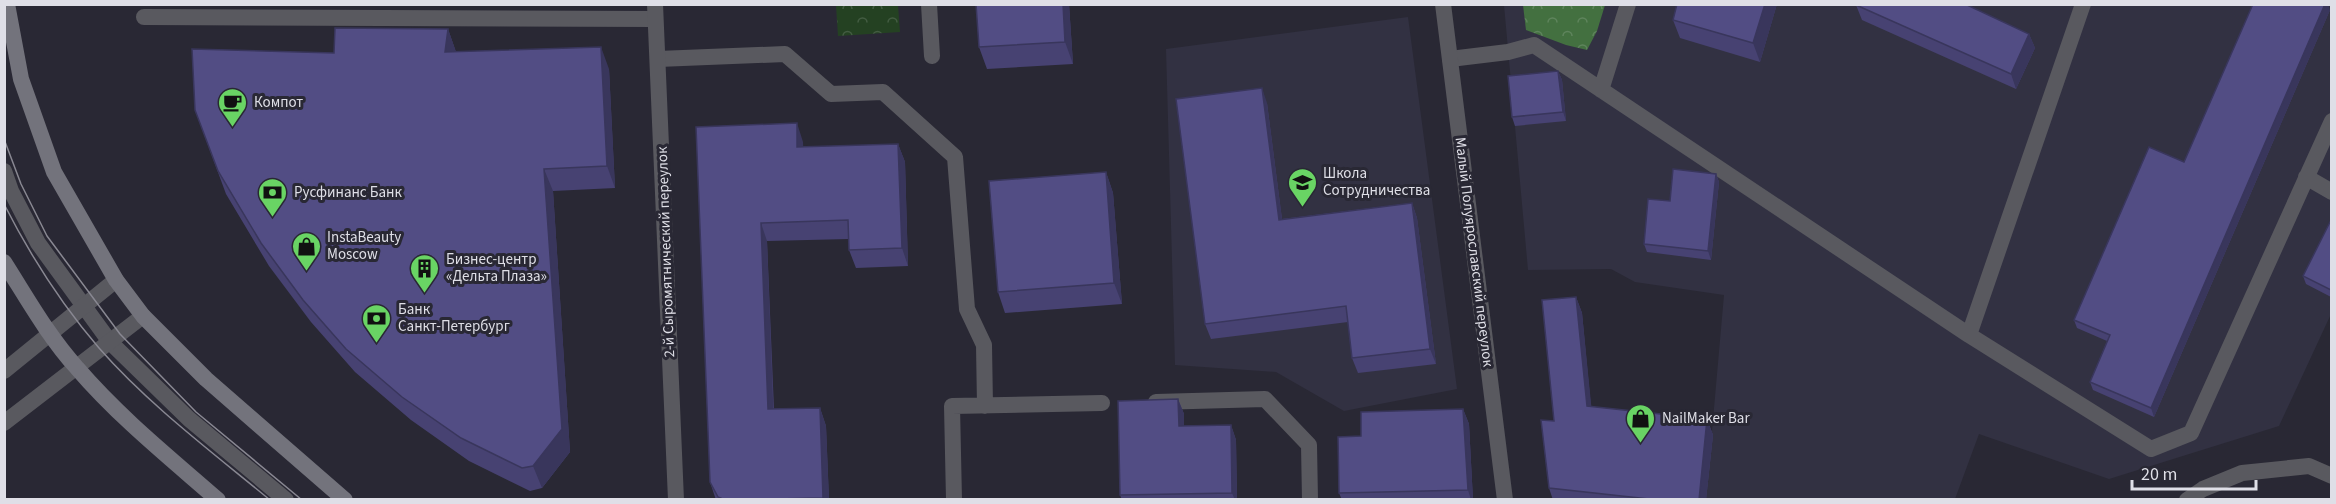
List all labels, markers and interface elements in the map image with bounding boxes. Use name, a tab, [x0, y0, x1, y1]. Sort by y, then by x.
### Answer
cafe icon: Компот	[217, 86, 249, 128]
place label: Компот	[254, 92, 303, 113]
street label: Малый Полуярославский переулок	[1449, 136, 1499, 369]
street label: 2-й Сыромятнический переулок	[652, 146, 680, 358]
place label: Школа Сотрудничества	[1323, 163, 1430, 201]
school or university icon: Школа Сотрудничества	[1286, 166, 1318, 208]
bank icon: Русфинанс Банк	[257, 176, 289, 218]
place label: Русфинанс Банк	[294, 182, 402, 203]
place label: InstaBeauty Moscow	[327, 227, 401, 265]
shop icon: InstaBeauty Moscow	[290, 230, 322, 272]
place label: Бизнес-центр «Дельта Плаза»	[446, 249, 547, 287]
building icon: Бизнес-центр «Дельта Плаза»	[409, 252, 441, 294]
place label: Банк Санкт-Петербург	[398, 299, 510, 337]
bank icon: Банк Санкт-Петербург	[361, 302, 393, 344]
shop icon: NailMaker Bar	[1625, 402, 1657, 444]
place label: NailMaker Bar	[1662, 408, 1750, 429]
scale bar	[2132, 453, 2256, 491]
text: 20 m	[2141, 462, 2177, 487]

